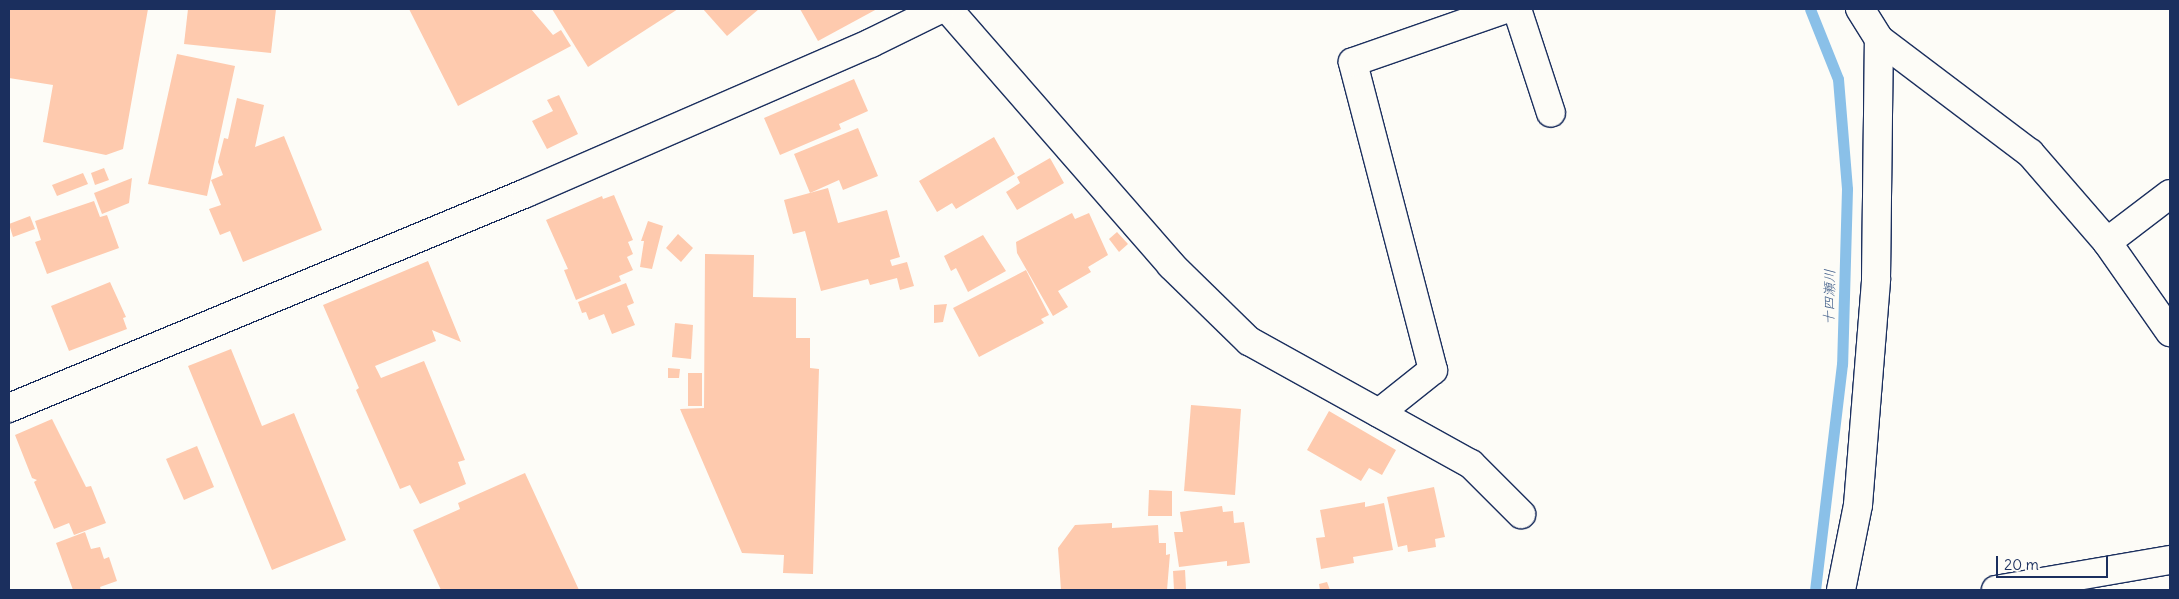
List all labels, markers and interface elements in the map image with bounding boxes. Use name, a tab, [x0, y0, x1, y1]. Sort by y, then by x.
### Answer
water label: 十四瀬川	[1820, 269, 1838, 325]
scale bar	[1999, 546, 2112, 578]
text: 20 m	[2004, 555, 2039, 574]

